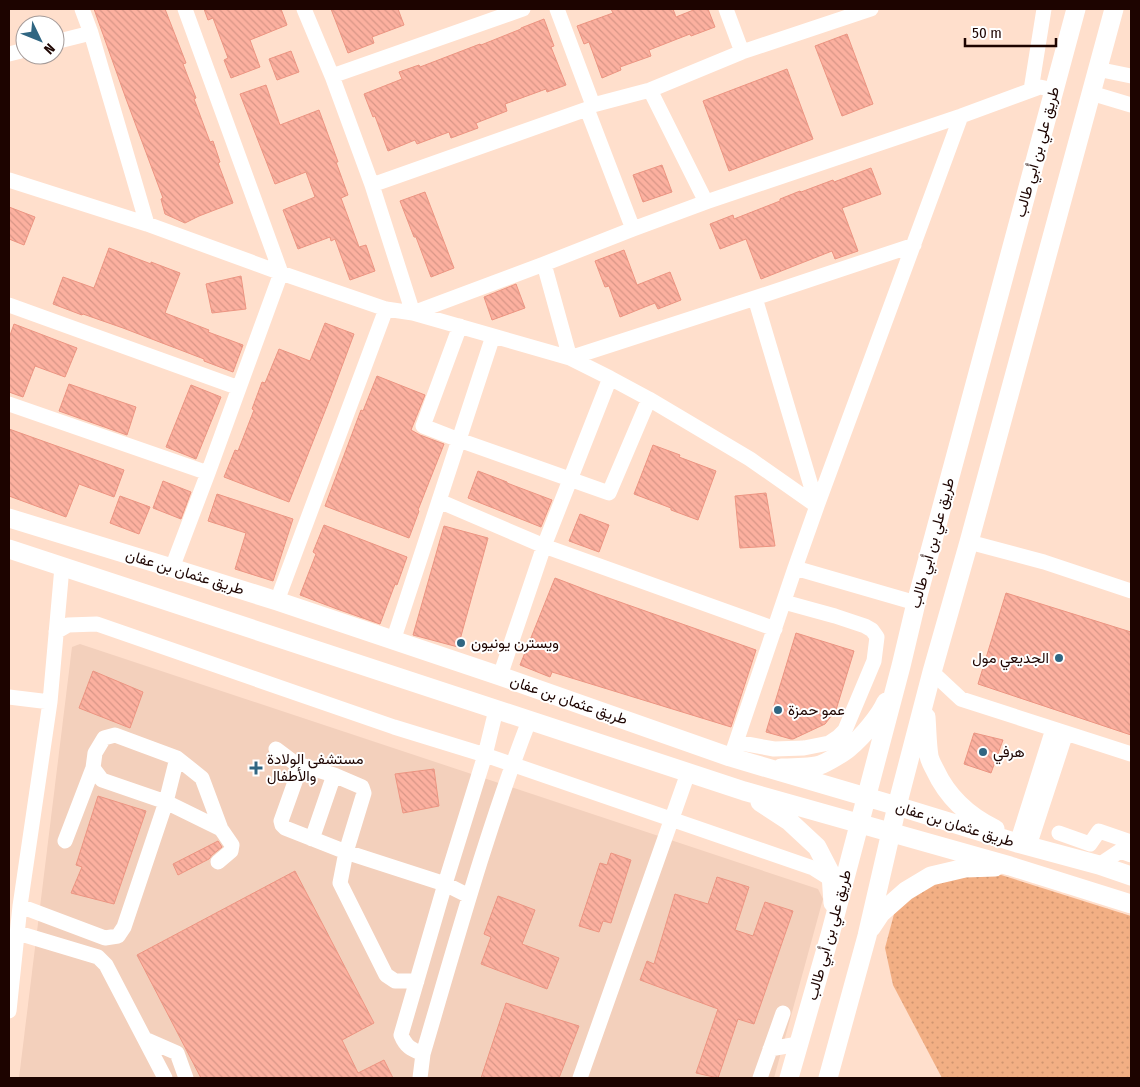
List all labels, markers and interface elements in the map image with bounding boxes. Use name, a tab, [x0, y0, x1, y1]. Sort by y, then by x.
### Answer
north arrow	[15, 15, 65, 65]
scale bar	[965, 15, 1056, 47]
text: 50 m	[972, 24, 1002, 42]
text: N	[40, 40, 58, 57]
street label: طريق علي بن أبي طالب	[1011, 85, 1067, 220]
street label: طريق علي بن أبي طالب	[906, 476, 962, 611]
street label: طريق عثمان بن عفان	[123, 545, 247, 600]
place label: ويسترن يونيون	[471, 634, 559, 652]
marker: ويسترن يونيون	[455, 637, 467, 649]
place label: الجديعي مول	[972, 649, 1049, 671]
marker: الجديعي مول	[1053, 652, 1065, 664]
street label: طريق عثمان بن عفان	[508, 671, 630, 730]
place label: عمو حمزة	[788, 701, 845, 719]
marker: عمو حمزة	[772, 704, 784, 716]
place label: هرفي	[993, 743, 1025, 765]
marker: هرفي	[977, 746, 989, 758]
place label: مستشفى الولادة والأطفال	[267, 750, 364, 785]
marker: مستشفى الولادة والأطفال	[249, 761, 263, 775]
street label: طريق عثمان بن عفان	[893, 797, 1017, 852]
street label: طريق علي بن أبي طالب	[803, 868, 859, 1003]

